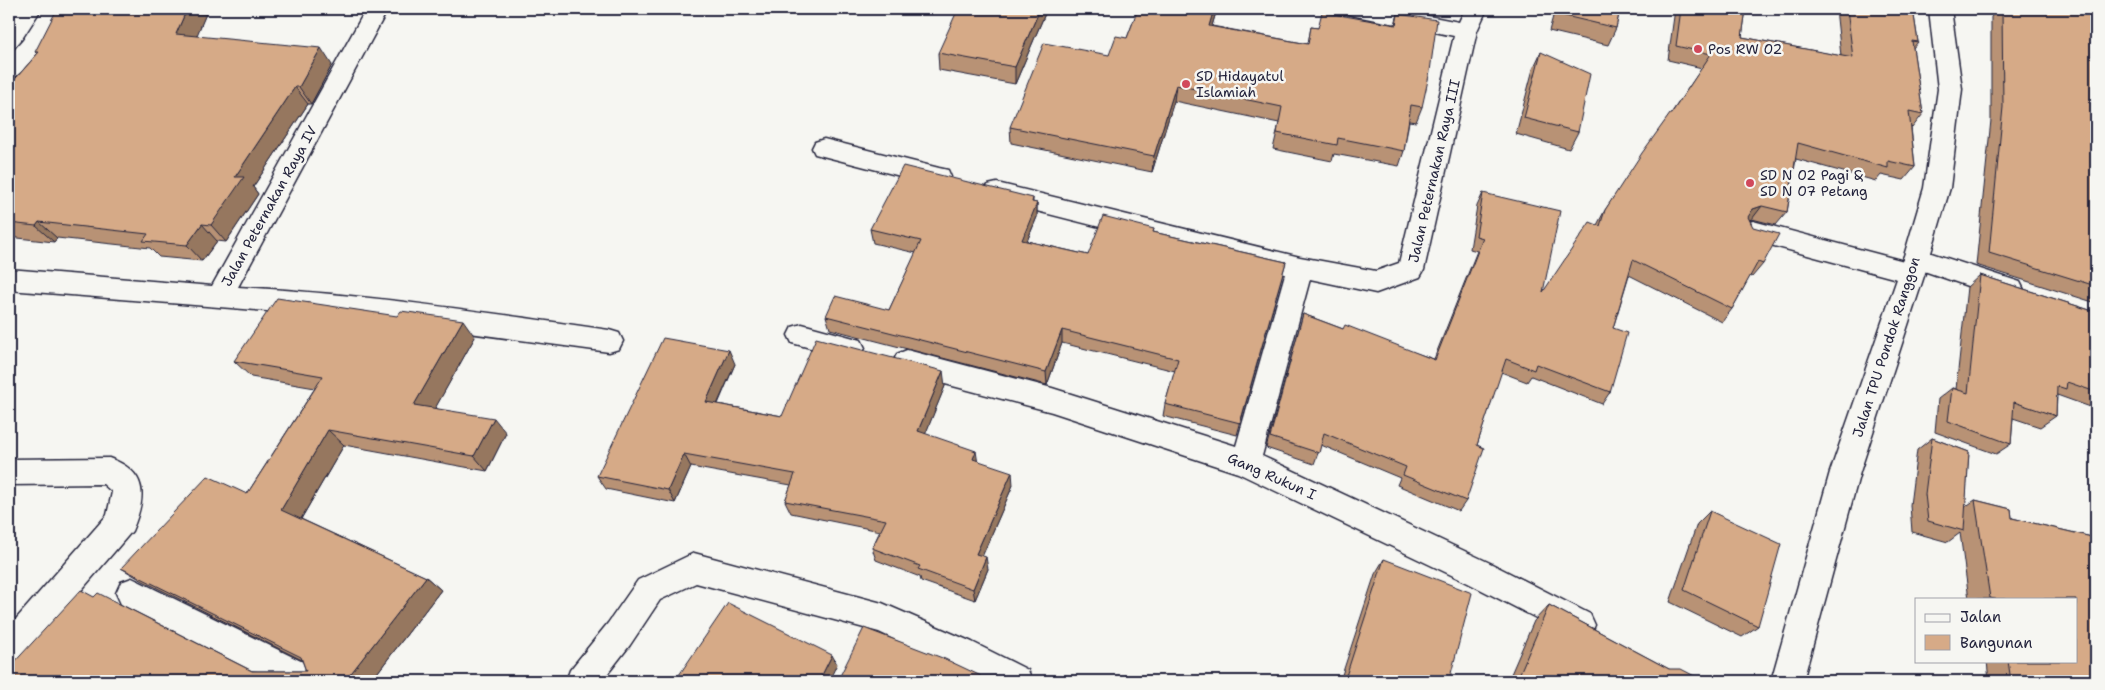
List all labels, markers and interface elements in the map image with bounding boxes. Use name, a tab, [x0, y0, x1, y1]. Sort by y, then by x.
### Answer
place label: Pos RW 02	[1708, 40, 1782, 58]
marker: Pos RW 02	[1692, 43, 1704, 55]
place label: SD Hidayatul Islamiah	[1196, 67, 1285, 101]
street label: Jalan Peternakan Raya III	[1404, 77, 1464, 264]
marker: SD Hidayatul Islamiah	[1180, 78, 1192, 90]
street label: Jalan Peternakan Raya IV	[217, 122, 321, 290]
place label: SD N 02 Pagi & SD N 07 Petang	[1760, 166, 1868, 200]
marker: SD N 02 Pagi & SD N 07 Petang	[1744, 177, 1756, 189]
street label: Jalan TPU Pondok Ranggon	[1848, 254, 1924, 439]
street label: Gang Rukun I	[1225, 448, 1319, 504]
legend	[1915, 598, 2078, 662]
text: Jalan	[1960, 607, 2001, 627]
text: Bangunan	[1960, 633, 2032, 653]

